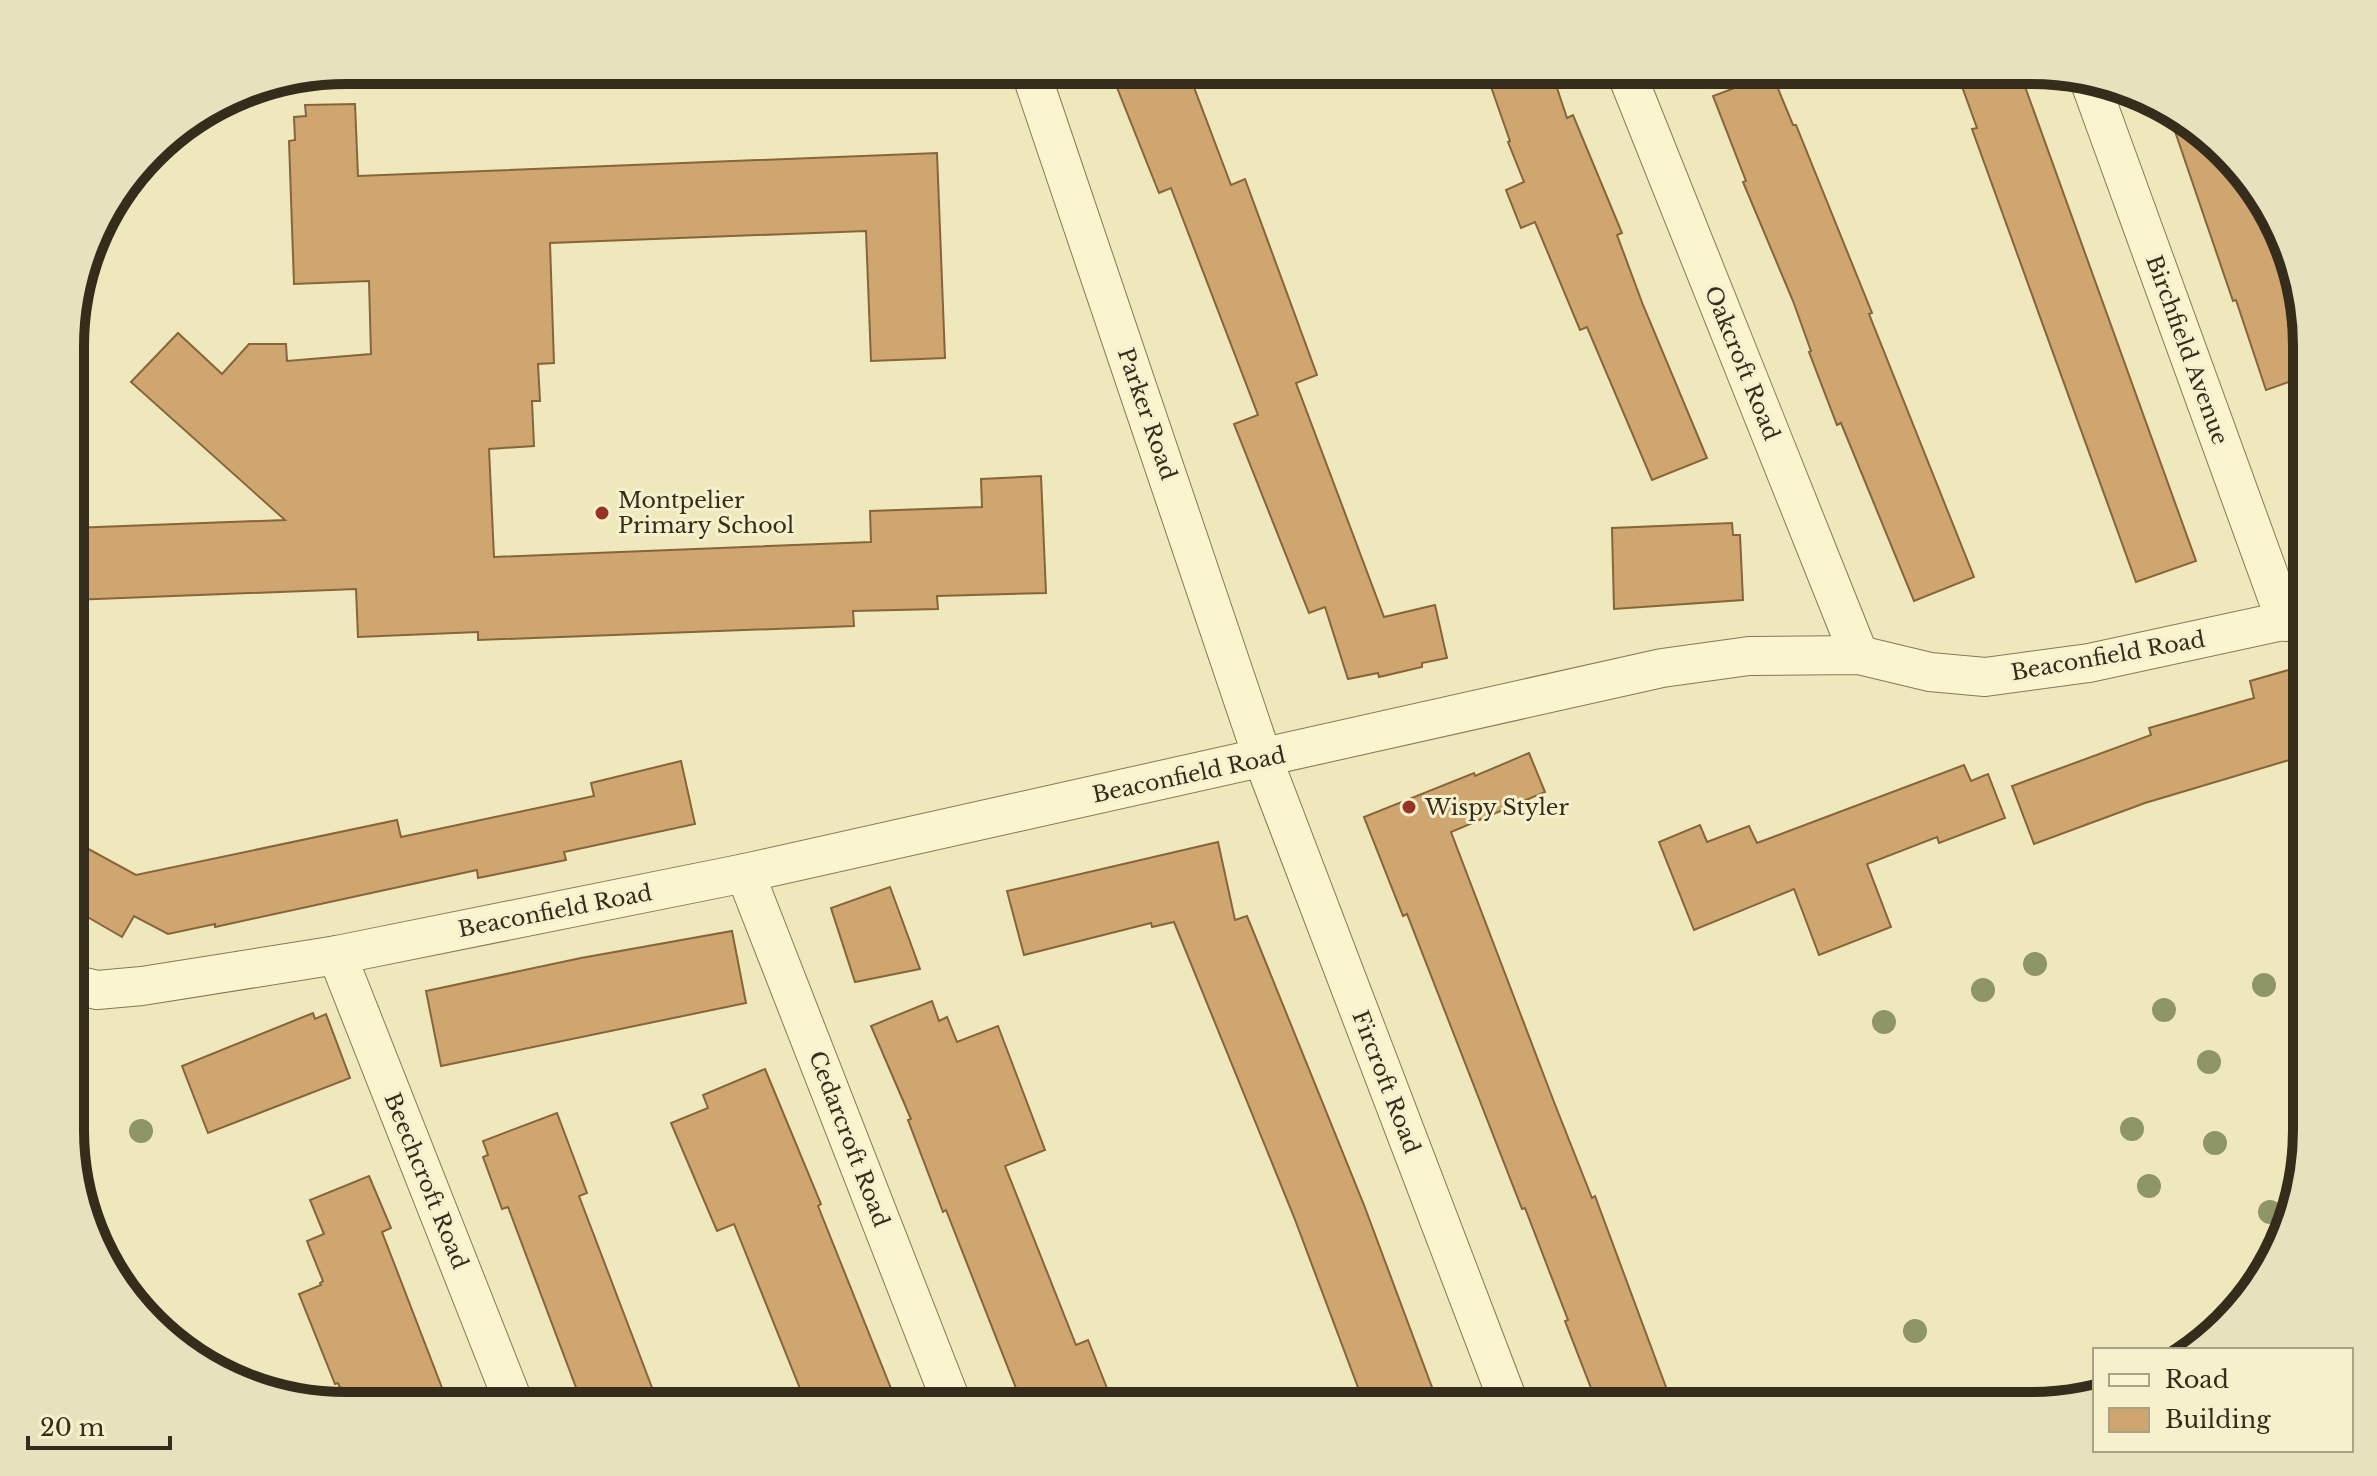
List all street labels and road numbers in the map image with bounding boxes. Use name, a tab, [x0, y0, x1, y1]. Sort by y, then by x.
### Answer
street label: Birchfield Avenue	[2140, 252, 2234, 448]
street label: Oakcroft Road	[1699, 282, 1785, 444]
street label: Parker Road	[1112, 345, 1182, 484]
street label: Beaconfield Road	[2009, 626, 2207, 686]
street label: Beaconfield Road	[1090, 741, 1288, 809]
street label: Beaconfield Road	[456, 879, 654, 943]
street label: Fircroft Road	[1346, 1007, 1426, 1158]
street label: Cedarcroft Road	[803, 1047, 895, 1231]
street label: Beechcroft Road	[378, 1089, 474, 1273]

